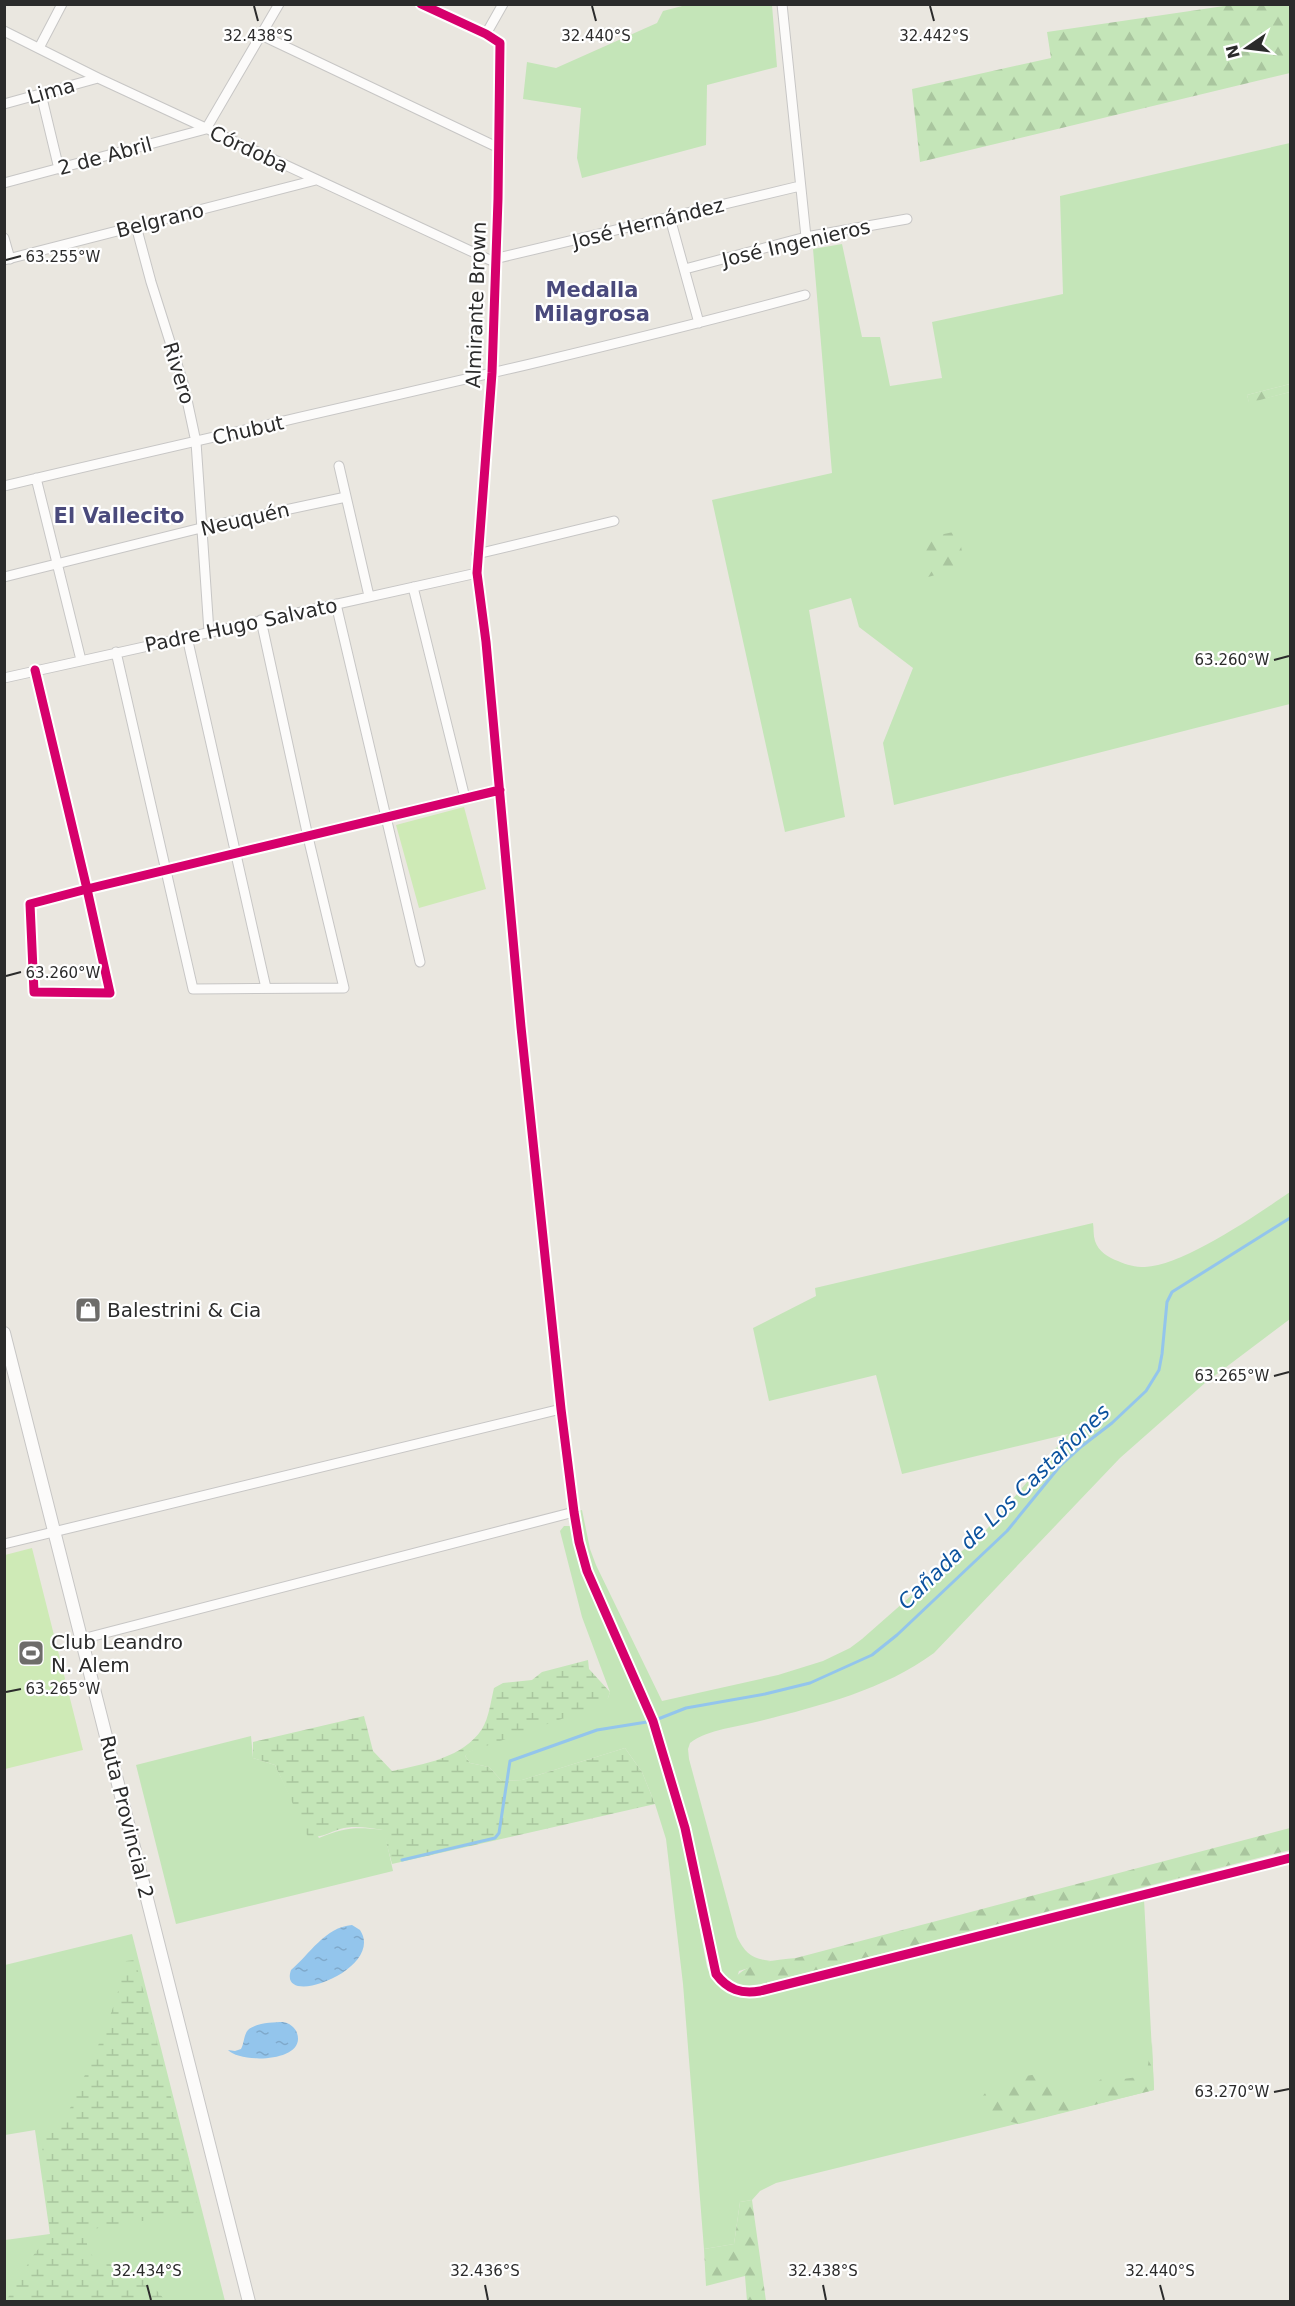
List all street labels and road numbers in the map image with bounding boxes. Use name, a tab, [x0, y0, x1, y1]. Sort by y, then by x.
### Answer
street label: Lima	[24, 73, 78, 109]
street label: Córdoba	[206, 120, 292, 178]
street label: 2 de Abril	[55, 132, 155, 180]
street label: José Hernández	[568, 193, 726, 254]
street label: Belgrano	[114, 198, 206, 242]
street label: José Ingenieros	[717, 214, 873, 272]
street label: Almirante Brown	[461, 221, 491, 389]
street label: Rivero	[158, 339, 200, 407]
street label: Chubut	[210, 410, 286, 450]
street label: Neuquén	[198, 497, 292, 541]
street label: Padre Hugo Salvato	[143, 593, 339, 657]
street label: Ruta Provincial 2	[95, 1733, 159, 1901]

